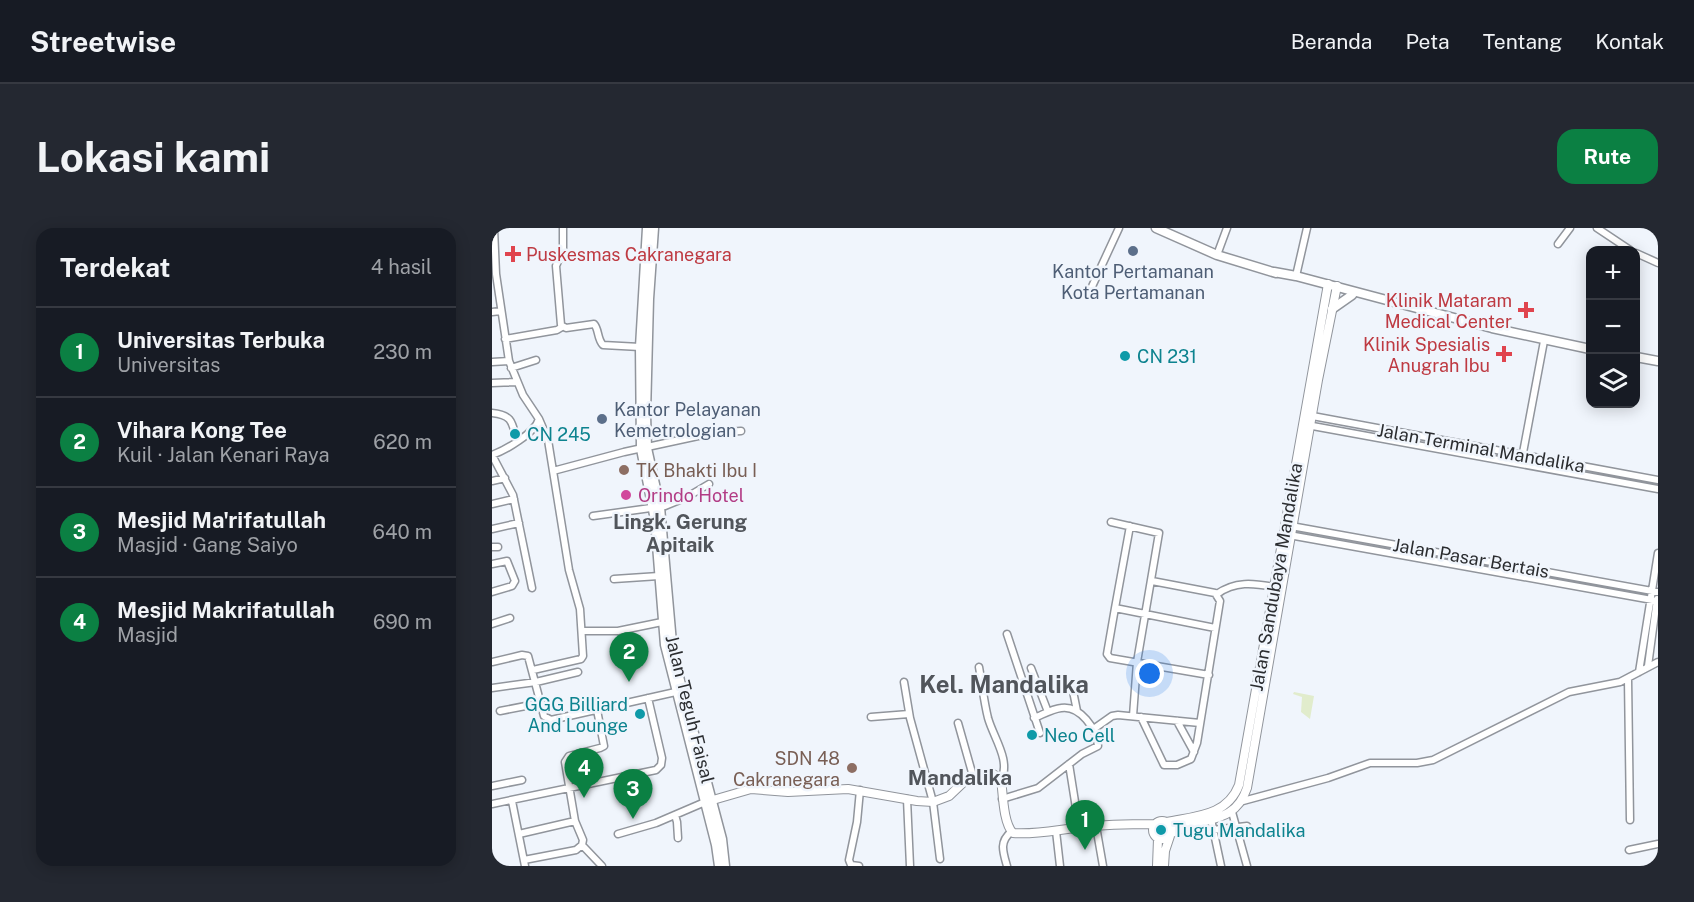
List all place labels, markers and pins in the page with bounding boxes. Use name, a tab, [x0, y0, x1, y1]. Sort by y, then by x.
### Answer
place label: Puskesmas Cakranegara	[526, 244, 732, 265]
marker: Kantor Pertamanan Kota Pertamanan	[1126, 244, 1140, 258]
marker: Puskesmas Cakranegara	[504, 245, 522, 263]
place label: Kantor Pertamanan Kota Pertamanan	[1052, 261, 1214, 303]
place label: Klinik Mataram Medical Center	[1385, 290, 1512, 332]
marker: Klinik Mataram Medical Center	[1517, 301, 1535, 319]
place label: Klinik Spesialis Anugrah Ibu	[1363, 334, 1490, 376]
marker: Klinik Spesialis Anugrah Ibu	[1495, 345, 1513, 363]
place label: CN 231	[1137, 346, 1197, 367]
marker: CN 231	[1118, 349, 1132, 363]
place label: Kantor Pelayanan Kemetrologian	[614, 399, 761, 441]
marker: Kantor Pelayanan Kemetrologian	[595, 412, 609, 426]
place label: CN 245	[527, 424, 591, 445]
marker: CN 245	[508, 427, 522, 441]
place label: TK Bhakti Ibu I	[636, 460, 757, 481]
marker: TK Bhakti Ibu I	[617, 463, 631, 477]
place label: Orindo Hotel	[638, 485, 744, 506]
marker: Orindo Hotel	[619, 488, 633, 502]
pin: 2	[610, 632, 648, 682]
place label: GGG Billiard And Lounge	[525, 694, 628, 736]
marker: GGG Billiard And Lounge	[633, 707, 647, 721]
place label: Neo Cell	[1044, 725, 1115, 746]
marker: Neo Cell	[1025, 728, 1039, 742]
pin: 4	[564, 748, 604, 798]
place label: SDN 48 Cakranegara	[733, 748, 840, 790]
marker: SDN 48 Cakranegara	[845, 761, 859, 775]
pin: 3	[614, 770, 652, 819]
pin: 1	[1066, 800, 1104, 850]
place label: Tugu Mandalika	[1173, 820, 1306, 841]
marker: Tugu Mandalika	[1154, 823, 1168, 837]

